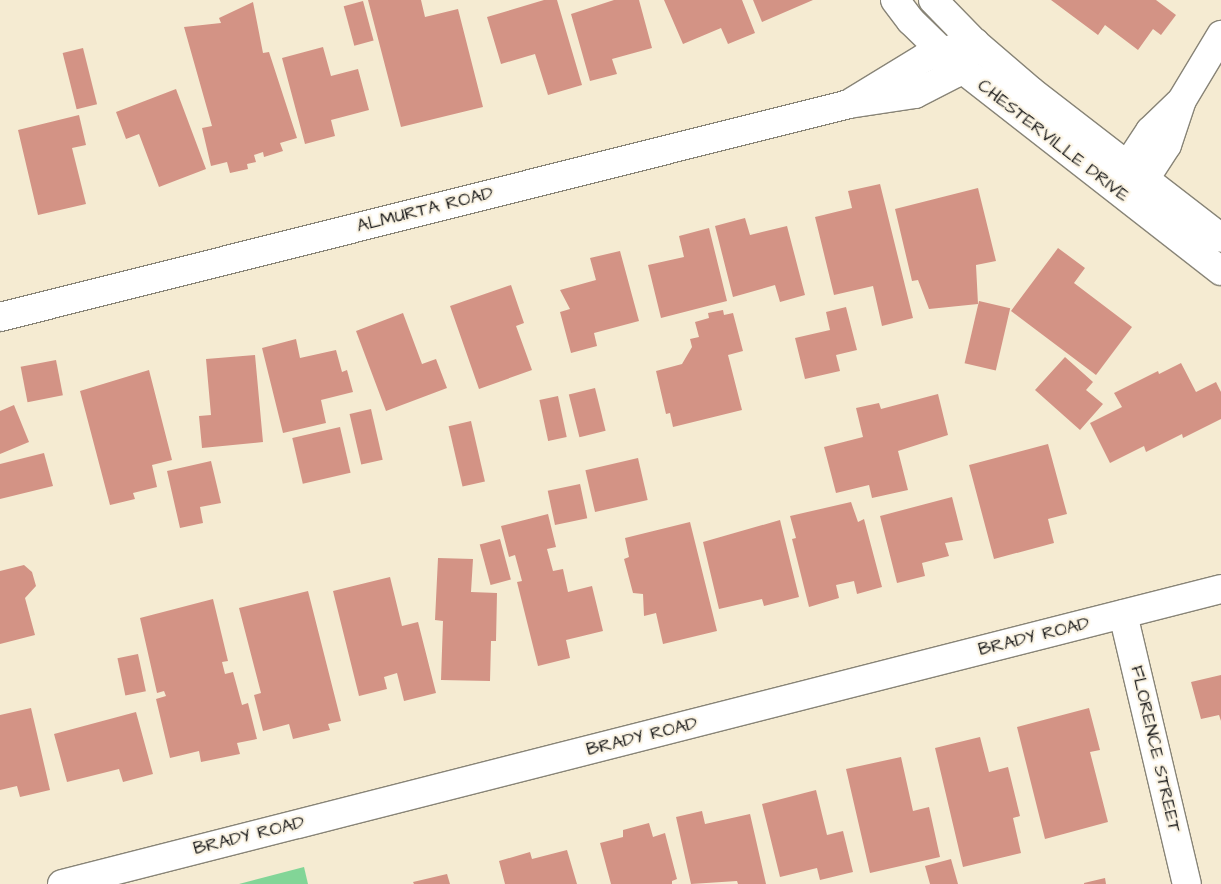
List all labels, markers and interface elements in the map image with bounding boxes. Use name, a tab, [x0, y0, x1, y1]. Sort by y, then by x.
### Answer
street label: CHESTERVILLE DRIVE	[973, 75, 1133, 207]
street label: ALMURTA ROAD	[355, 183, 495, 237]
street label: BRADY ROAD	[976, 613, 1092, 661]
street label: FLORENCE STREET	[1125, 664, 1185, 834]
street label: BRADY ROAD	[584, 713, 700, 761]
street label: BRADY ROAD	[191, 812, 307, 860]

